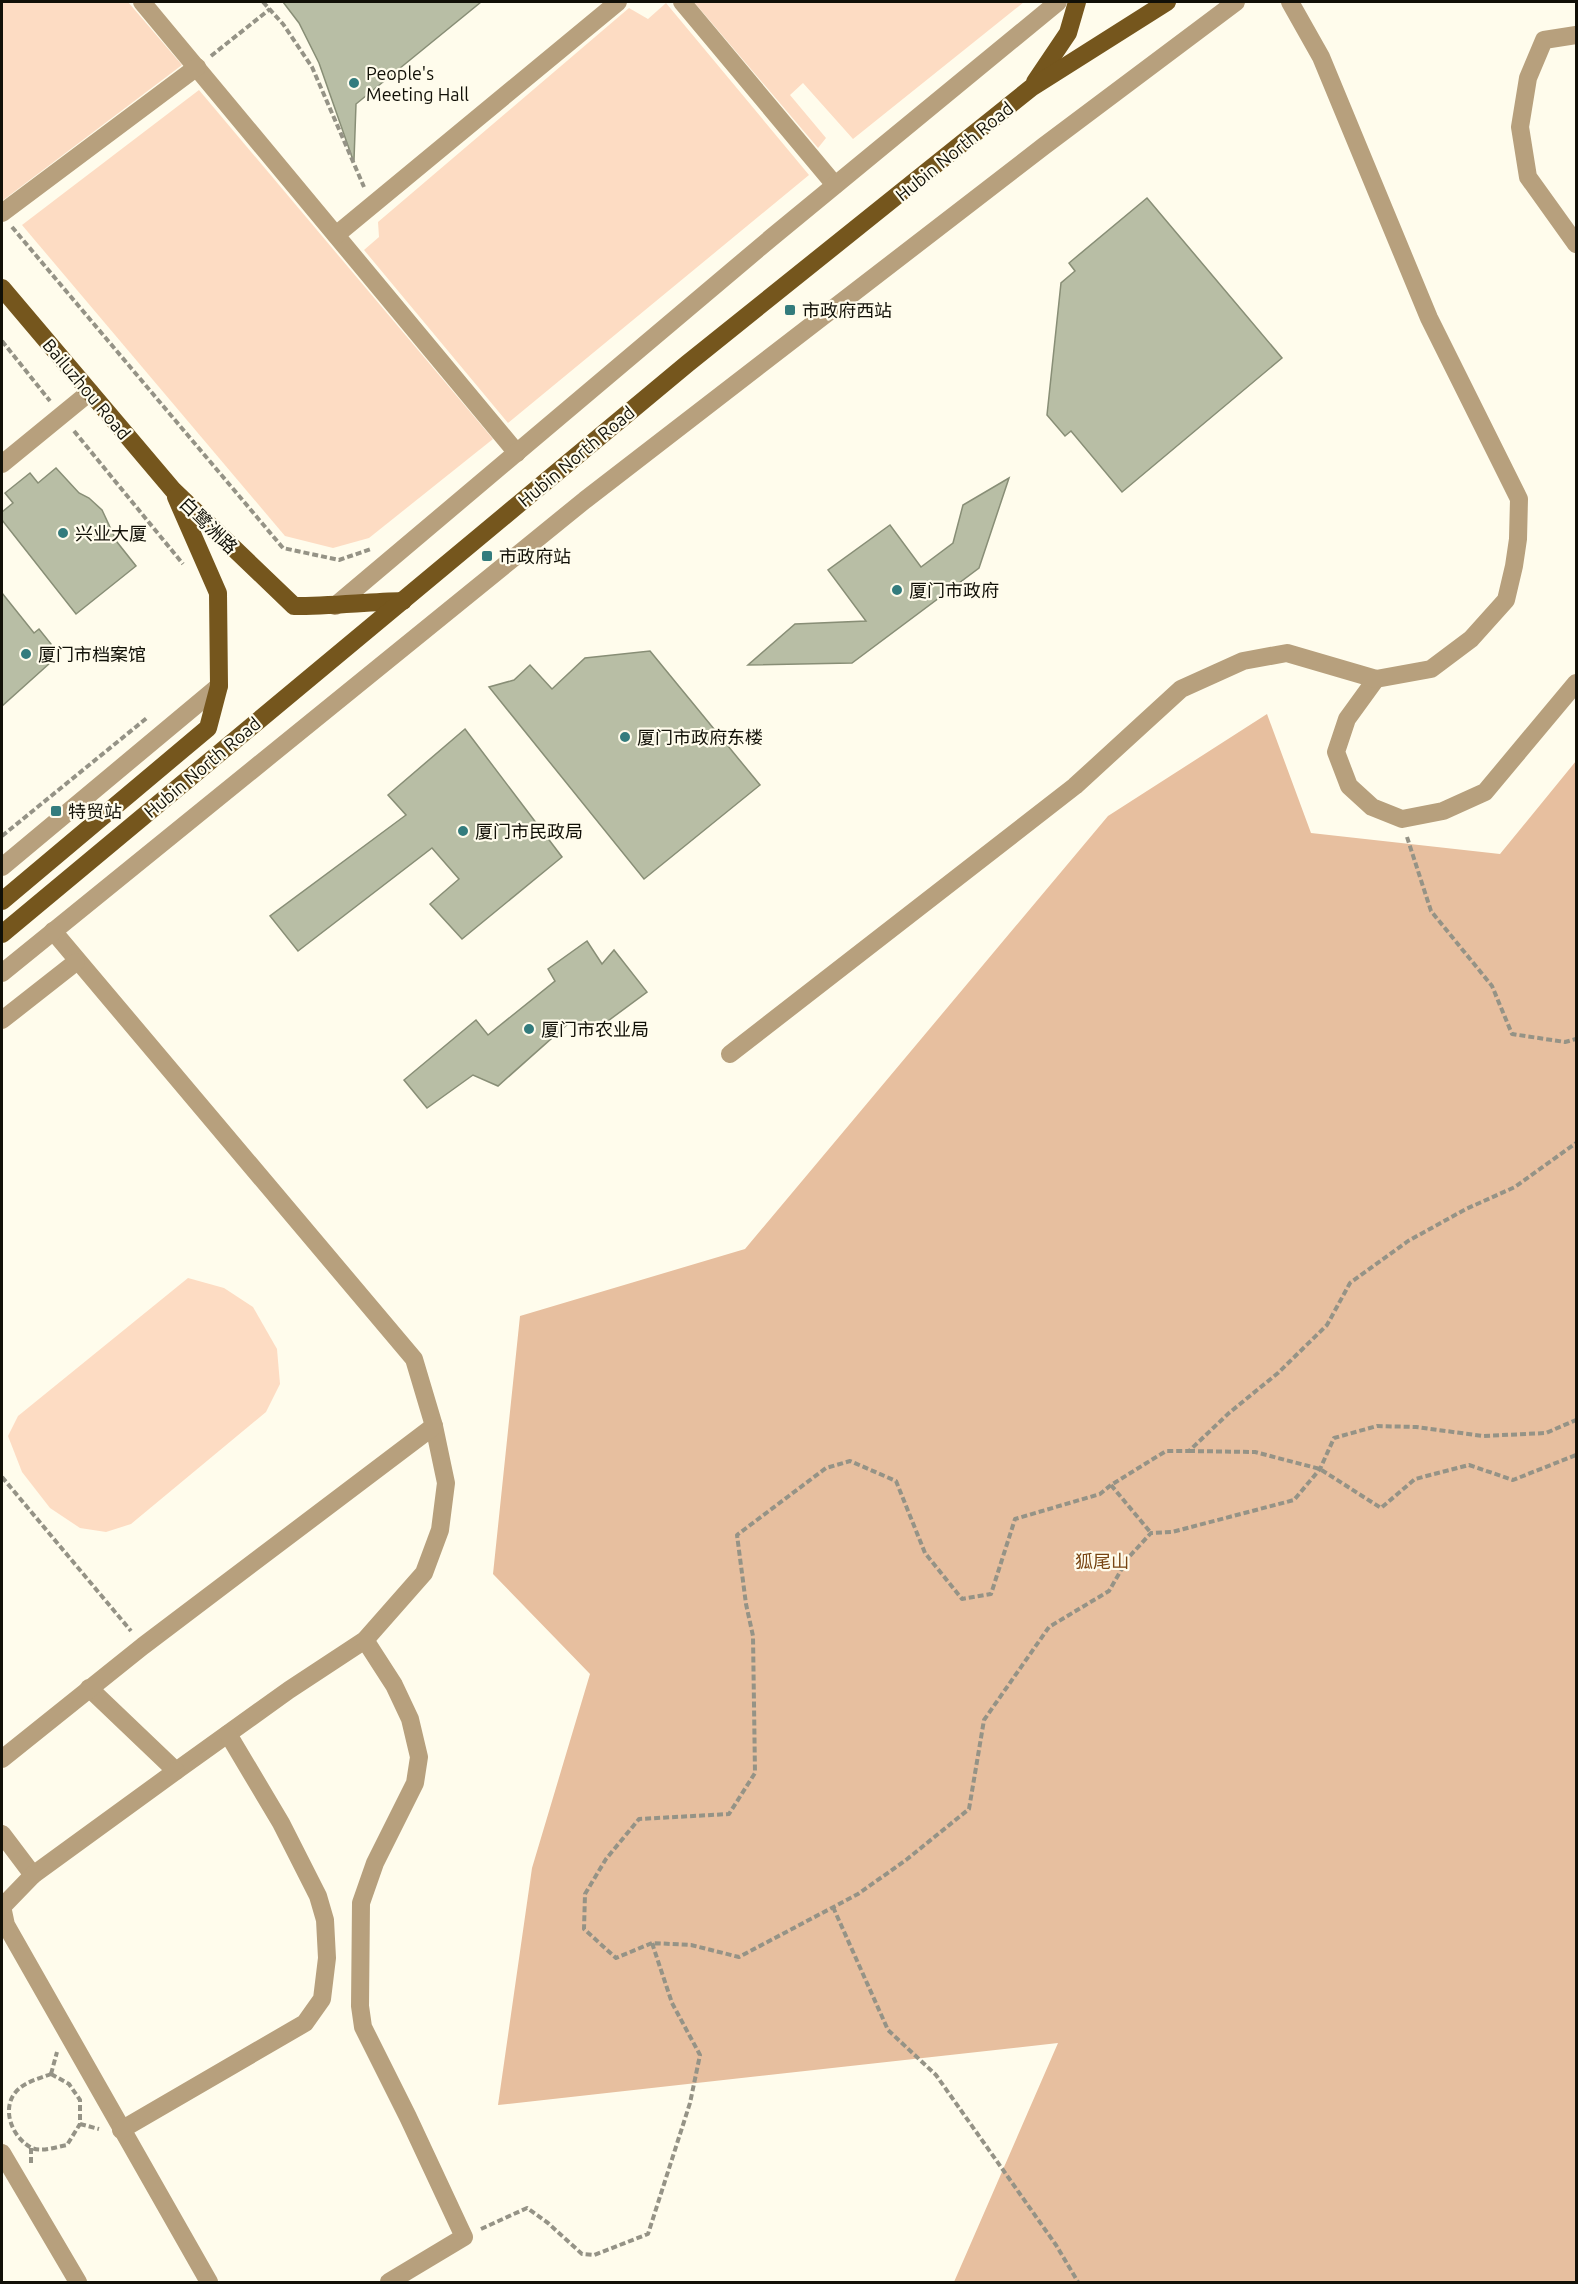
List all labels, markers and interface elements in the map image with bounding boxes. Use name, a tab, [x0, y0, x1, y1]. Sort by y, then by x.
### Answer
place label: People's Meeting Hall	[366, 63, 469, 104]
marker: People's Meeting Hall	[347, 76, 361, 90]
street label: Hubin North Road	[891, 98, 1017, 204]
place label: 市政府西站	[802, 300, 892, 320]
marker: 市政府西站	[783, 303, 797, 317]
street label: Bailuzhou Road	[39, 335, 135, 443]
street label: Hubin North Road	[514, 402, 638, 510]
street label: 白鹭洲路	[176, 493, 242, 557]
place label: 兴业大厦	[75, 523, 147, 543]
marker: 兴业大厦	[56, 526, 70, 540]
place label: 市政府站	[499, 546, 571, 566]
marker: 市政府站	[480, 549, 494, 563]
place label: 厦门市政府	[909, 580, 999, 600]
marker: 厦门市政府	[890, 583, 904, 597]
place label: 厦门市档案馆	[38, 644, 146, 664]
marker: 厦门市档案馆	[19, 647, 33, 661]
street label: Hubin North Road	[140, 713, 264, 821]
place label: 厦门市政府东楼	[637, 727, 763, 747]
marker: 厦门市政府东楼	[618, 730, 632, 744]
place label: 特贸站	[68, 801, 122, 821]
marker: 特贸站	[49, 804, 63, 818]
place label: 厦门市民政局	[475, 821, 583, 841]
marker: 厦门市民政局	[456, 824, 470, 838]
place label: 厦门市农业局	[541, 1019, 649, 1039]
marker: 厦门市农业局	[522, 1022, 536, 1036]
park label: 狐尾山	[1075, 1551, 1129, 1571]

